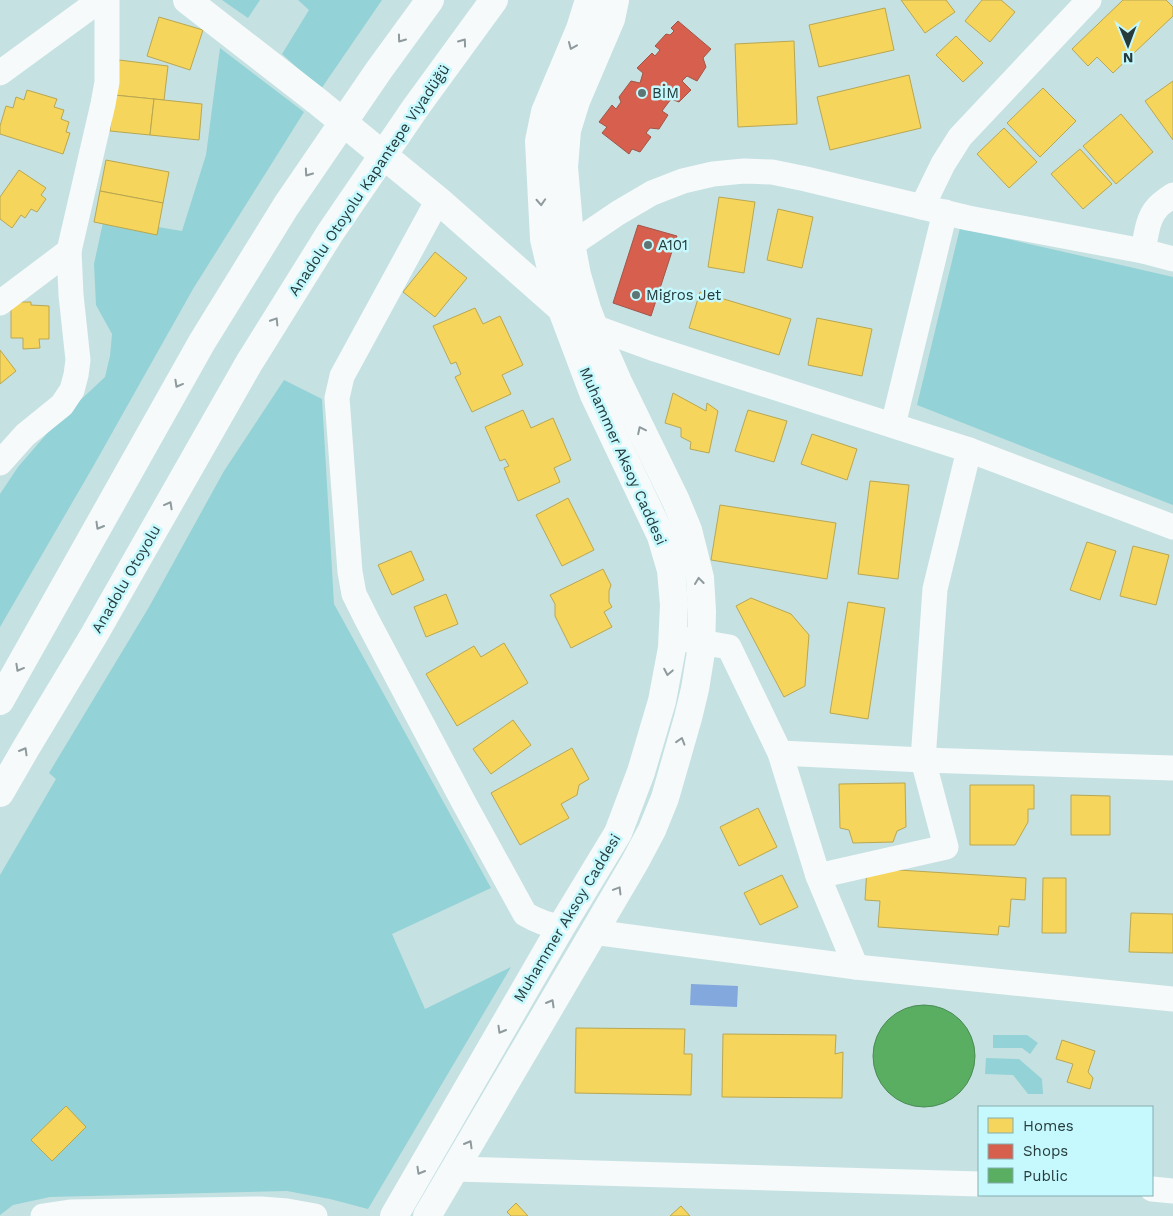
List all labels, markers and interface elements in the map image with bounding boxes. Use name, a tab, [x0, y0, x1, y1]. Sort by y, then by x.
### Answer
north arrow	[1103, 20, 1153, 70]
one-way arrow	[399, 33, 407, 42]
one-way arrow	[458, 39, 466, 48]
one-way arrow	[568, 41, 579, 50]
text: N	[1123, 50, 1134, 66]
street label: Anadolu Otoyolu Kapantepe Viyadüğü	[285, 61, 453, 299]
place label: BİM	[652, 84, 679, 102]
marker: BİM	[636, 87, 648, 99]
one-way arrow	[305, 167, 314, 176]
one-way arrow	[536, 199, 547, 207]
place label: A101	[658, 236, 688, 254]
marker: A101	[642, 239, 654, 251]
place label: Migros Jet	[646, 286, 722, 304]
marker: Migros Jet	[630, 289, 642, 301]
one-way arrow	[268, 318, 278, 327]
street label: Muhammer Aksoy Caddesi	[576, 364, 670, 548]
one-way arrow	[175, 379, 185, 388]
one-way arrow	[638, 427, 648, 436]
one-way arrow	[162, 501, 172, 510]
one-way arrow	[95, 521, 105, 530]
street label: Anadolu Otoyolu	[88, 522, 164, 636]
one-way arrow	[694, 577, 705, 585]
one-way arrow	[15, 662, 25, 671]
one-way arrow	[663, 668, 673, 676]
one-way arrow	[676, 738, 686, 746]
one-way arrow	[18, 747, 28, 756]
street label: Muhammer Aksoy Caddesi	[510, 831, 624, 1005]
one-way arrow	[612, 886, 622, 895]
one-way arrow	[545, 1000, 555, 1009]
one-way arrow	[498, 1025, 508, 1034]
legend	[978, 1106, 1153, 1196]
text: Homes	[1023, 1117, 1074, 1135]
one-way arrow	[463, 1140, 473, 1149]
text: Shops	[1023, 1142, 1068, 1160]
one-way arrow	[416, 1165, 426, 1174]
text: Public	[1023, 1167, 1068, 1185]

